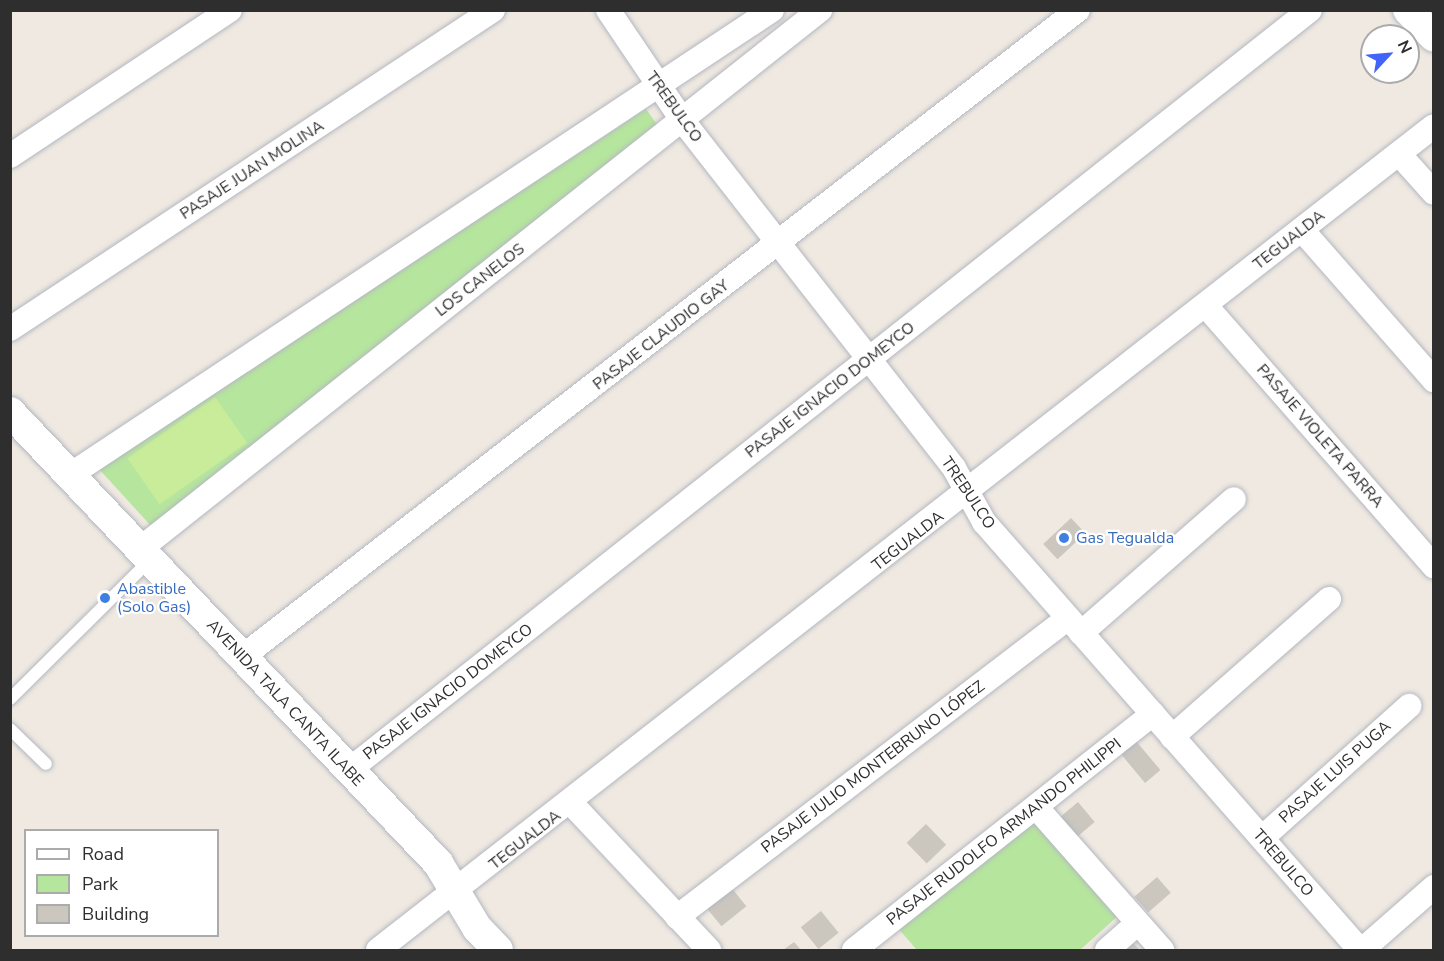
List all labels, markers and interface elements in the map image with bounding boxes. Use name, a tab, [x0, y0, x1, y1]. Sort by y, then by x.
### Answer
north arrow	[1360, 24, 1420, 84]
text: N	[1392, 37, 1417, 57]
street label: TREBULCO	[642, 68, 706, 146]
street label: PASAJE JUAN MOLINA	[177, 116, 327, 224]
street label: TEGUALDA	[1249, 206, 1329, 274]
street label: LOS CANELOS	[432, 239, 528, 321]
street label: PASAJE CLAUDIO GAY	[589, 276, 733, 394]
street label: PASAJE IGNACIO DOMEYCO	[741, 318, 919, 462]
street label: PASAJE VIOLETA PARRA	[1252, 360, 1388, 512]
street label: TREBULCO	[937, 453, 999, 533]
street label: TEGUALDA	[868, 507, 948, 575]
place label: Gas Tegualda	[1076, 528, 1174, 548]
marker: Gas Tegualda	[1057, 531, 1071, 545]
place label: Abastible (Solo Gas)	[117, 579, 191, 617]
marker: Abastible (Solo Gas)	[98, 591, 112, 605]
street label: AVENIDA TALA CANTA ILABE	[203, 616, 367, 790]
street label: PASAJE IGNACIO DOMEYCO	[359, 620, 537, 764]
street label: PASAJE JULIO MONTEBRUNO LÓPEZ	[758, 677, 988, 857]
street label: PASAJE LUIS PUGA	[1275, 717, 1395, 827]
street label: PASAJE RUDOLFO ARMANDO PHILIPPI	[883, 734, 1125, 930]
street label: TEGUALDA	[485, 806, 565, 874]
street label: TREBULCO	[1249, 825, 1317, 901]
legend	[24, 829, 219, 937]
text: Road	[82, 842, 124, 866]
text: Park	[82, 872, 118, 896]
text: Building	[82, 902, 149, 926]

